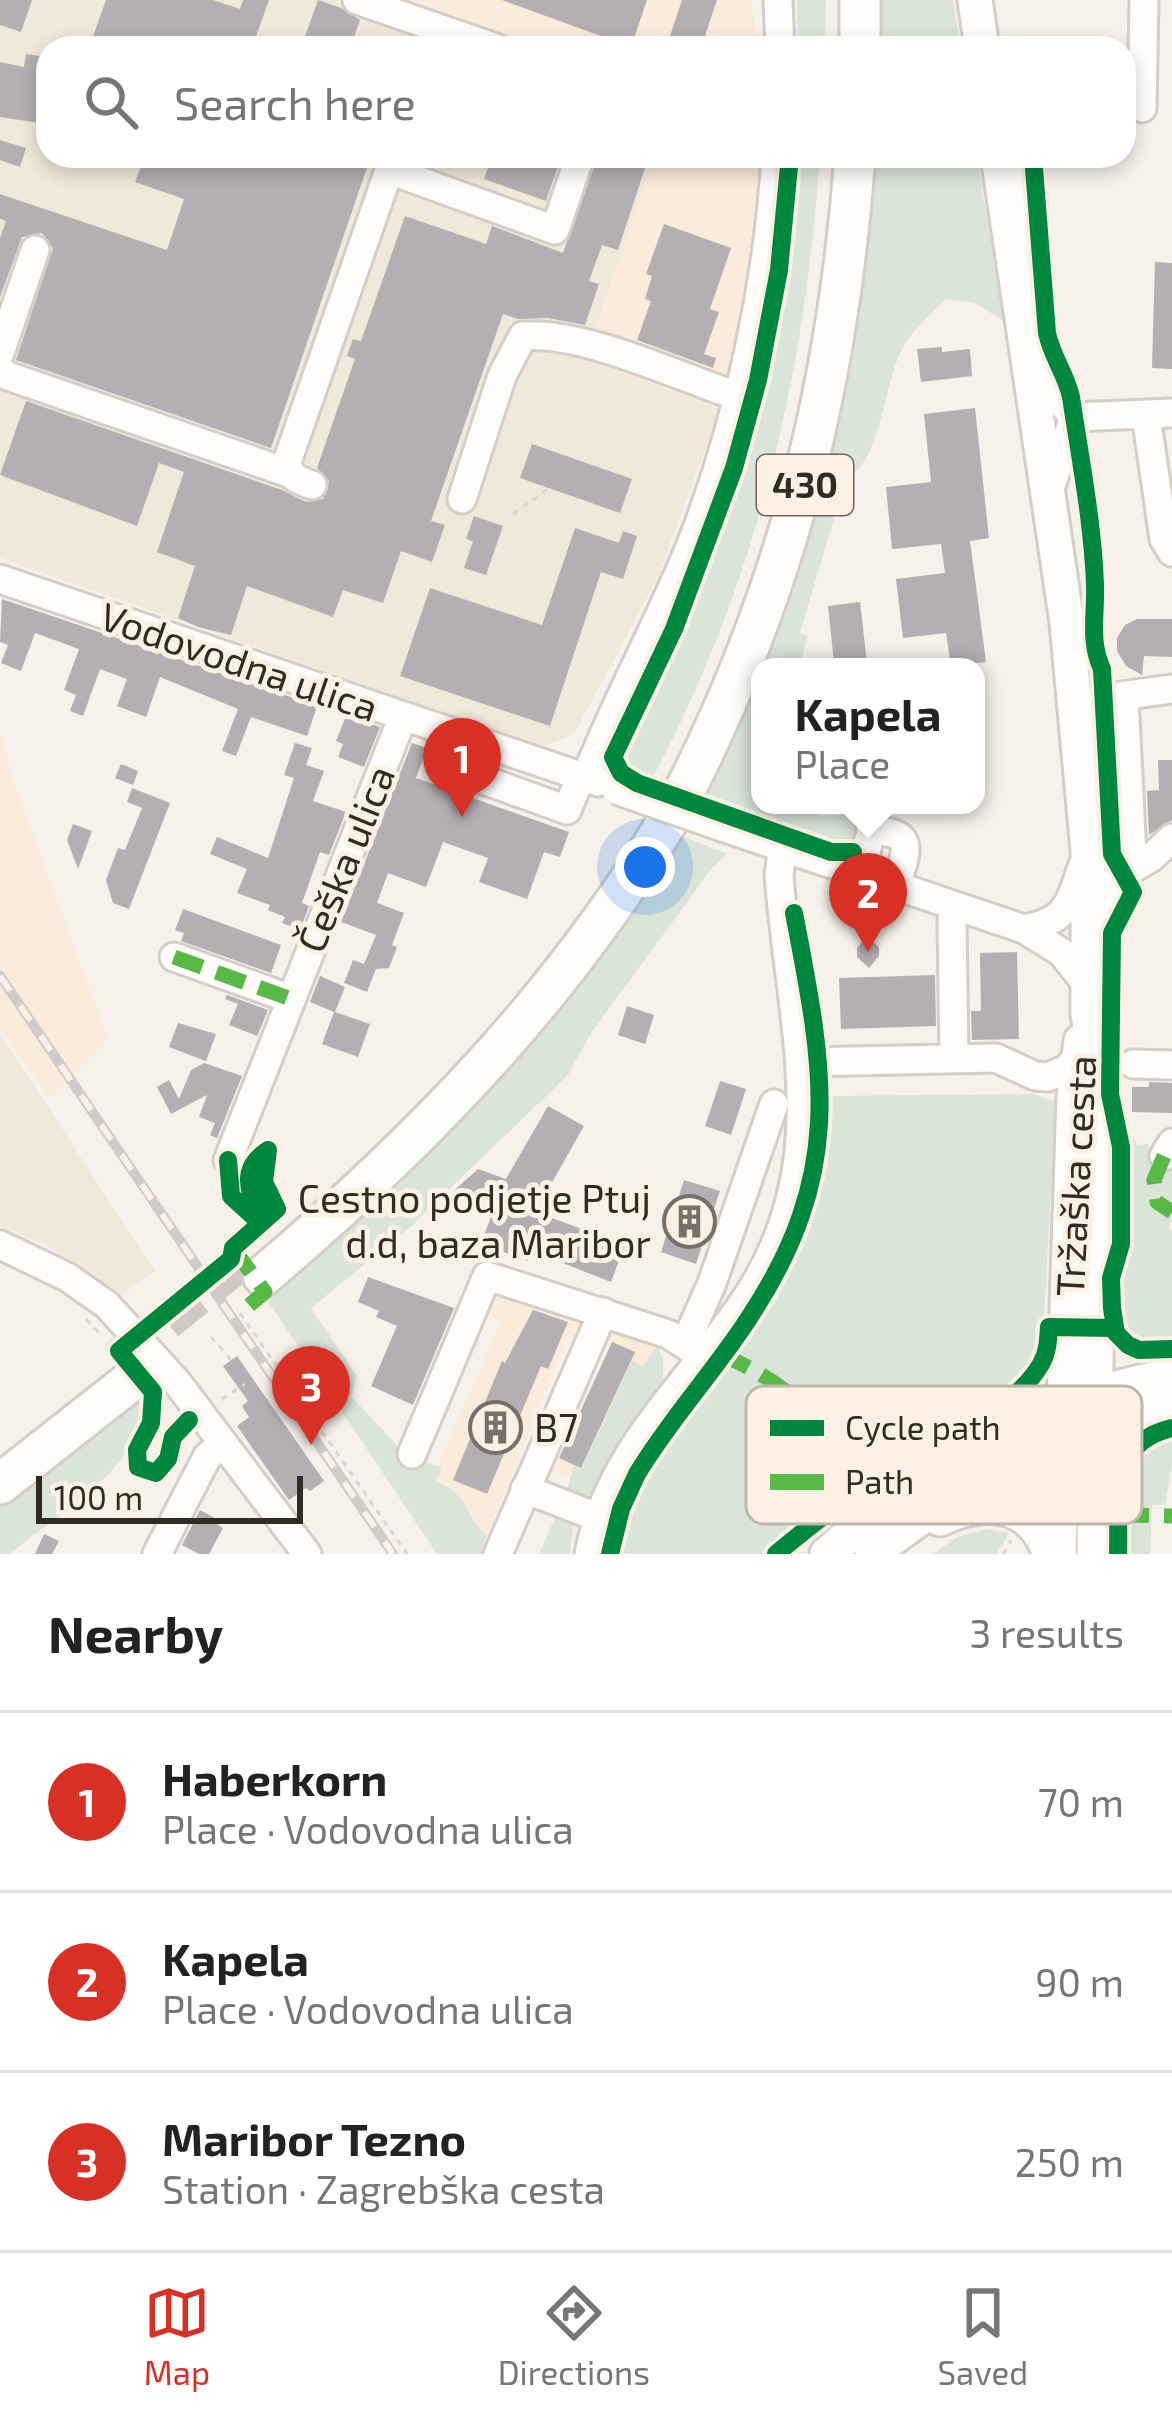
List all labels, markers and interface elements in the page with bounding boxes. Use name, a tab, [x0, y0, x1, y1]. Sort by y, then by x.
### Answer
search box	[36, 36, 1136, 168]
icon: search	[78, 69, 144, 135]
text: Search here	[174, 75, 416, 129]
road number: 430	[757, 455, 853, 515]
street label: Vodovodna ulica	[95, 591, 384, 730]
popup	[751, 658, 985, 814]
text: Kapela	[795, 686, 941, 740]
pin: 1	[423, 718, 501, 817]
text: Place	[795, 740, 890, 787]
street label: Češka ulica	[286, 758, 403, 959]
your location	[615, 837, 675, 897]
pin: 2	[829, 853, 907, 952]
street label: Tržaška cesta	[1045, 1054, 1104, 1298]
place label: Cestno podjetje Ptuj d.d, baza Maribor	[298, 1174, 651, 1266]
building icon: Cestno podjetje Ptuj d.d, baza Maribor	[662, 1193, 718, 1249]
pin: 3	[272, 1346, 350, 1445]
legend	[746, 1386, 1142, 1524]
building icon: B7	[467, 1400, 523, 1456]
place label: B7	[534, 1403, 578, 1450]
text: Cycle path	[845, 1407, 1001, 1447]
text: Path	[845, 1461, 914, 1501]
scale bar	[36, 1470, 303, 1523]
text: 100 m	[54, 1477, 143, 1517]
text: Nearby	[48, 1602, 223, 1663]
text: 3 results	[970, 1609, 1124, 1656]
text: Haberkorn	[162, 1751, 387, 1805]
text: 1	[79, 1778, 95, 1825]
text: 70 m	[1038, 1778, 1124, 1825]
text: Place · Vodovodna ulica	[162, 1805, 574, 1852]
text: Kapela	[162, 1931, 309, 1985]
text: 2	[76, 1958, 98, 2005]
text: 90 m	[1035, 1958, 1124, 2005]
text: Place · Vodovodna ulica	[162, 1985, 574, 2032]
text: Maribor Tezno	[162, 2111, 466, 2165]
text: 3	[76, 2138, 98, 2185]
text: 250 m	[1015, 2138, 1124, 2185]
text: Station · Zagrebška cesta	[162, 2165, 605, 2212]
tab: Map	[144, 2280, 210, 2392]
tab: Directions	[498, 2280, 650, 2392]
tab: Saved	[938, 2280, 1028, 2392]

